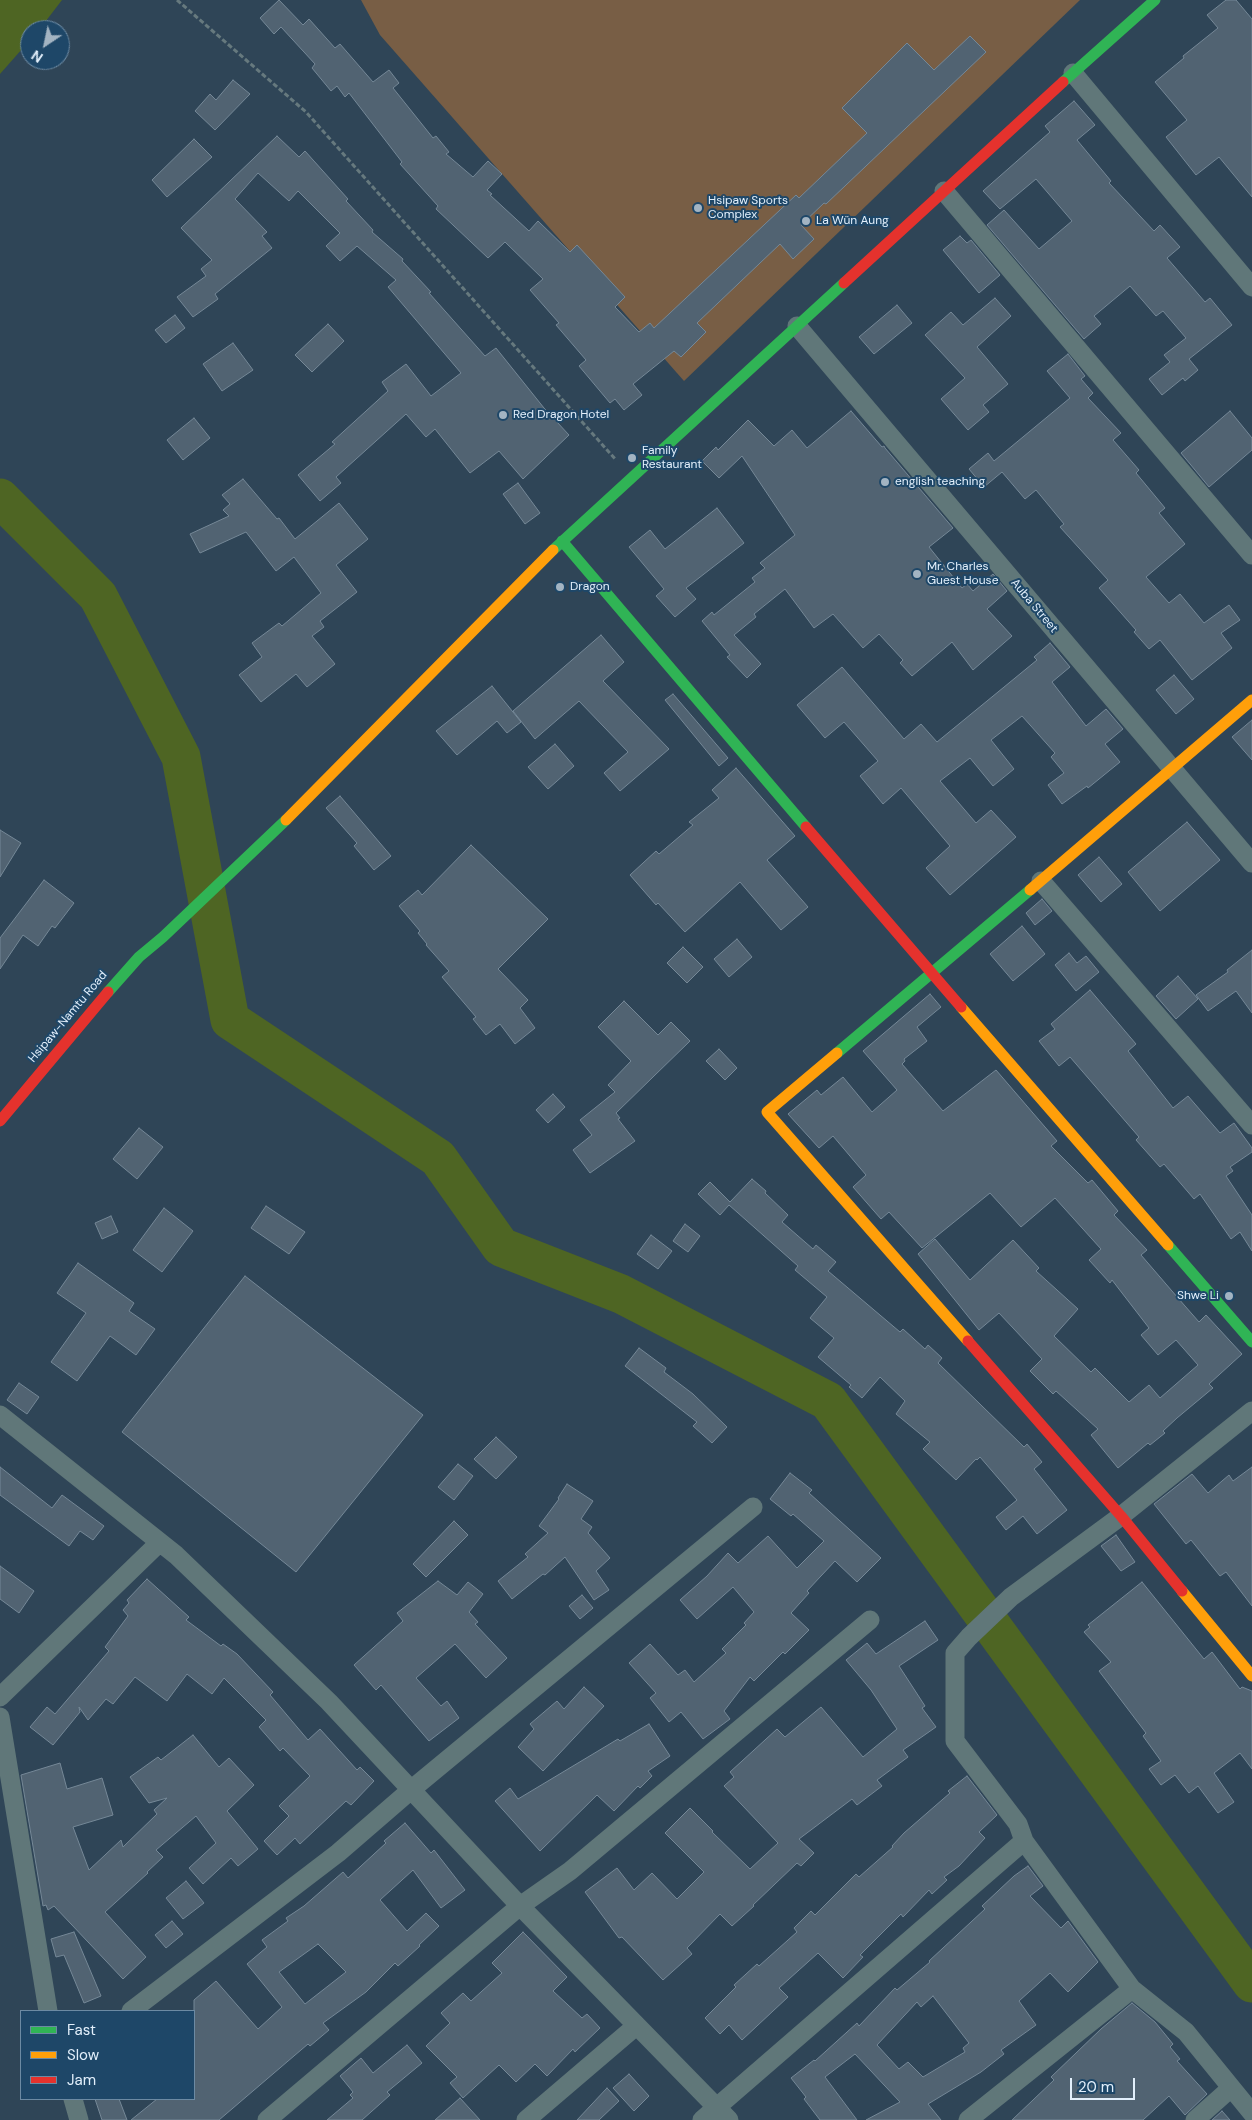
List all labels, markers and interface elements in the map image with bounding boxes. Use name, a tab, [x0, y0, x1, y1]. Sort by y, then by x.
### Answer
north arrow	[20, 20, 70, 70]
text: N	[28, 46, 46, 67]
place label: Hsipaw Sports Complex	[708, 194, 788, 222]
marker: Hsipaw Sports Complex	[692, 202, 704, 214]
place label: La Wün Aung	[816, 214, 889, 228]
marker: La Wün Aung	[800, 215, 812, 227]
place label: Red Dragon Hotel	[513, 408, 609, 422]
marker: Red Dragon Hotel	[497, 409, 509, 421]
place label: Family Restaurant	[642, 444, 702, 472]
marker: Family Restaurant	[626, 452, 638, 464]
place label: english teaching	[895, 475, 985, 489]
marker: english teaching	[879, 476, 891, 488]
place label: Mr. Charles Guest House	[927, 560, 998, 588]
marker: Mr. Charles Guest House	[911, 568, 923, 580]
street label: Auba Street	[1007, 576, 1061, 636]
place label: Dragon	[570, 580, 610, 594]
marker: Dragon	[554, 581, 566, 593]
street label: Hsipaw-Namtu Road	[26, 968, 110, 1066]
place label: Shwe Li	[1177, 1289, 1219, 1303]
marker: Shwe Li	[1223, 1290, 1235, 1302]
legend	[20, 2010, 195, 2100]
text: Fast	[67, 2020, 96, 2040]
text: Slow	[67, 2045, 99, 2065]
scale bar	[1072, 2068, 1137, 2100]
text: Jam	[67, 2070, 96, 2090]
text: 20 m	[1078, 2077, 1114, 2097]

